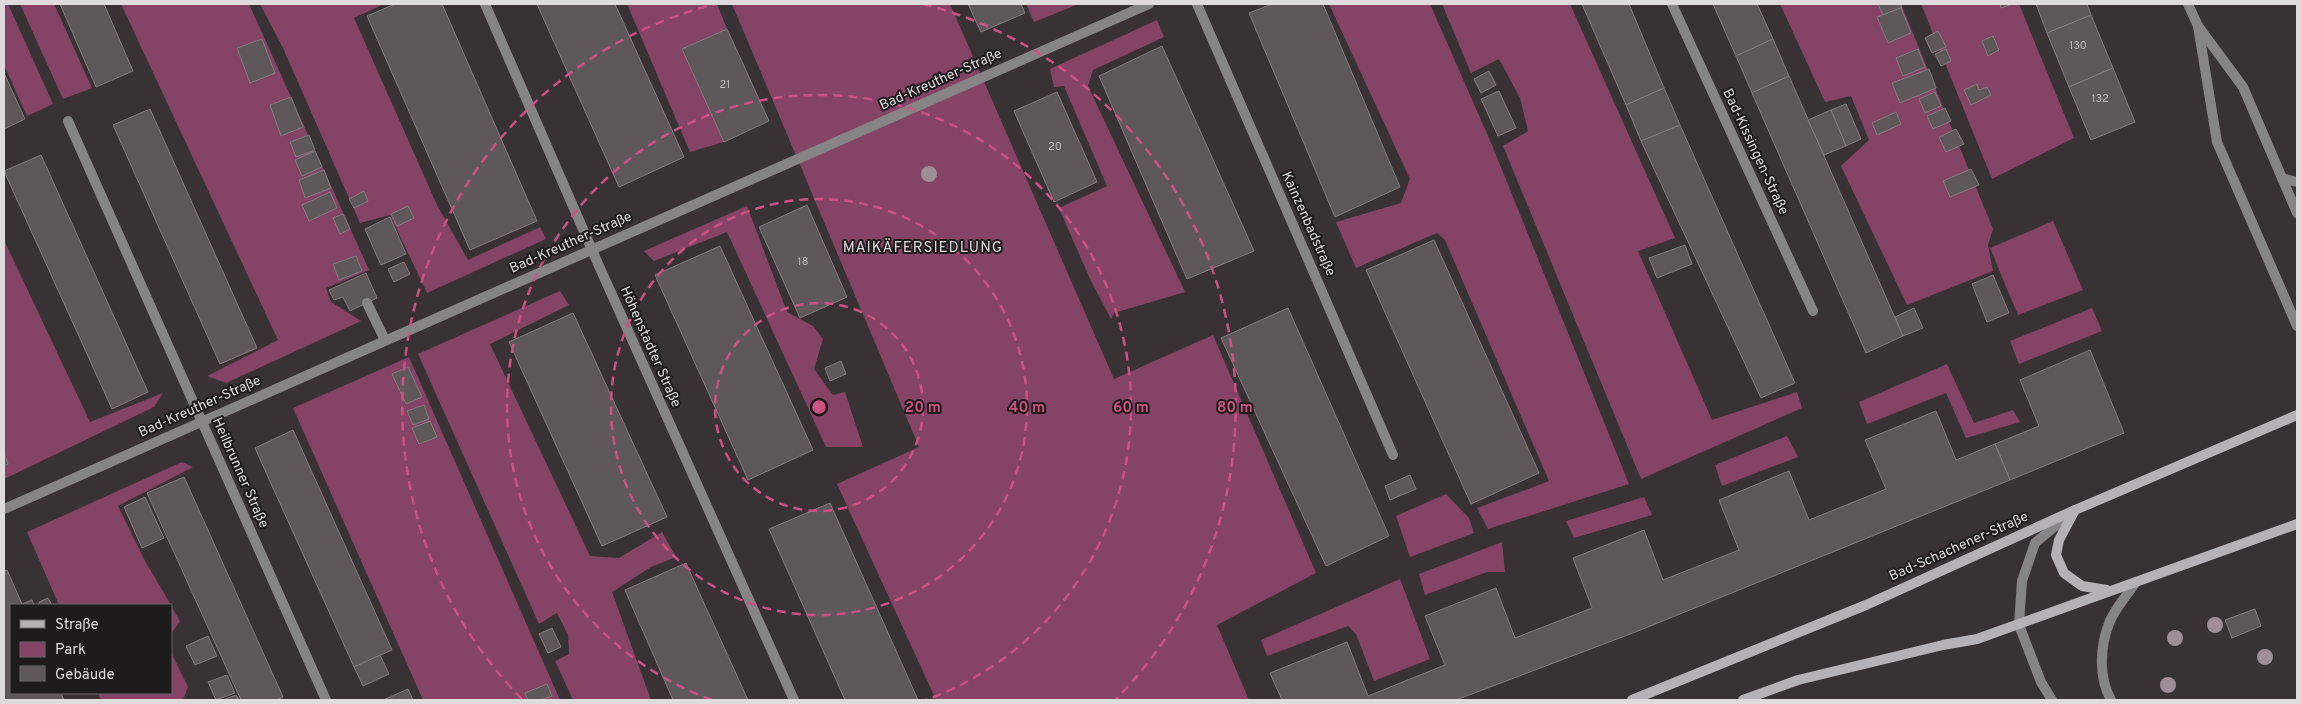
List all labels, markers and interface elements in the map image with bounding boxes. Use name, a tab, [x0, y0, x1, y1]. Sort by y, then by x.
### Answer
house number: 130	[2069, 39, 2087, 53]
street label: Bad-Kreuther-Straße	[877, 45, 1005, 115]
house number: 21	[720, 78, 730, 92]
street label: Bad-Kissingen-Straße	[1718, 86, 1792, 218]
house number: 132	[2091, 92, 2109, 106]
house number: 20	[1048, 140, 1062, 154]
street label: Kainzenbadstraße	[1277, 169, 1339, 279]
street label: Bad-Kreuther-Straße	[507, 208, 635, 278]
district label: MAIKÄFERSIEDLUNG	[843, 238, 1003, 258]
house number: 18	[798, 255, 808, 269]
street label: Höhenstadter Straße	[616, 284, 684, 410]
street label: Bad-Kreuther-Straße	[136, 372, 264, 442]
centre of rings	[810, 398, 828, 416]
text: 20 m	[905, 399, 941, 418]
text: 40 m	[1009, 399, 1045, 418]
text: 60 m	[1113, 399, 1149, 418]
text: 80 m	[1217, 399, 1253, 418]
street label: Heilbrunner Straße	[208, 415, 272, 531]
street label: Bad-Schachener-Straße	[1887, 509, 2031, 585]
legend	[10, 604, 172, 694]
text: Straße	[55, 616, 99, 635]
text: Park	[55, 641, 86, 660]
text: Gebäude	[55, 666, 115, 685]

